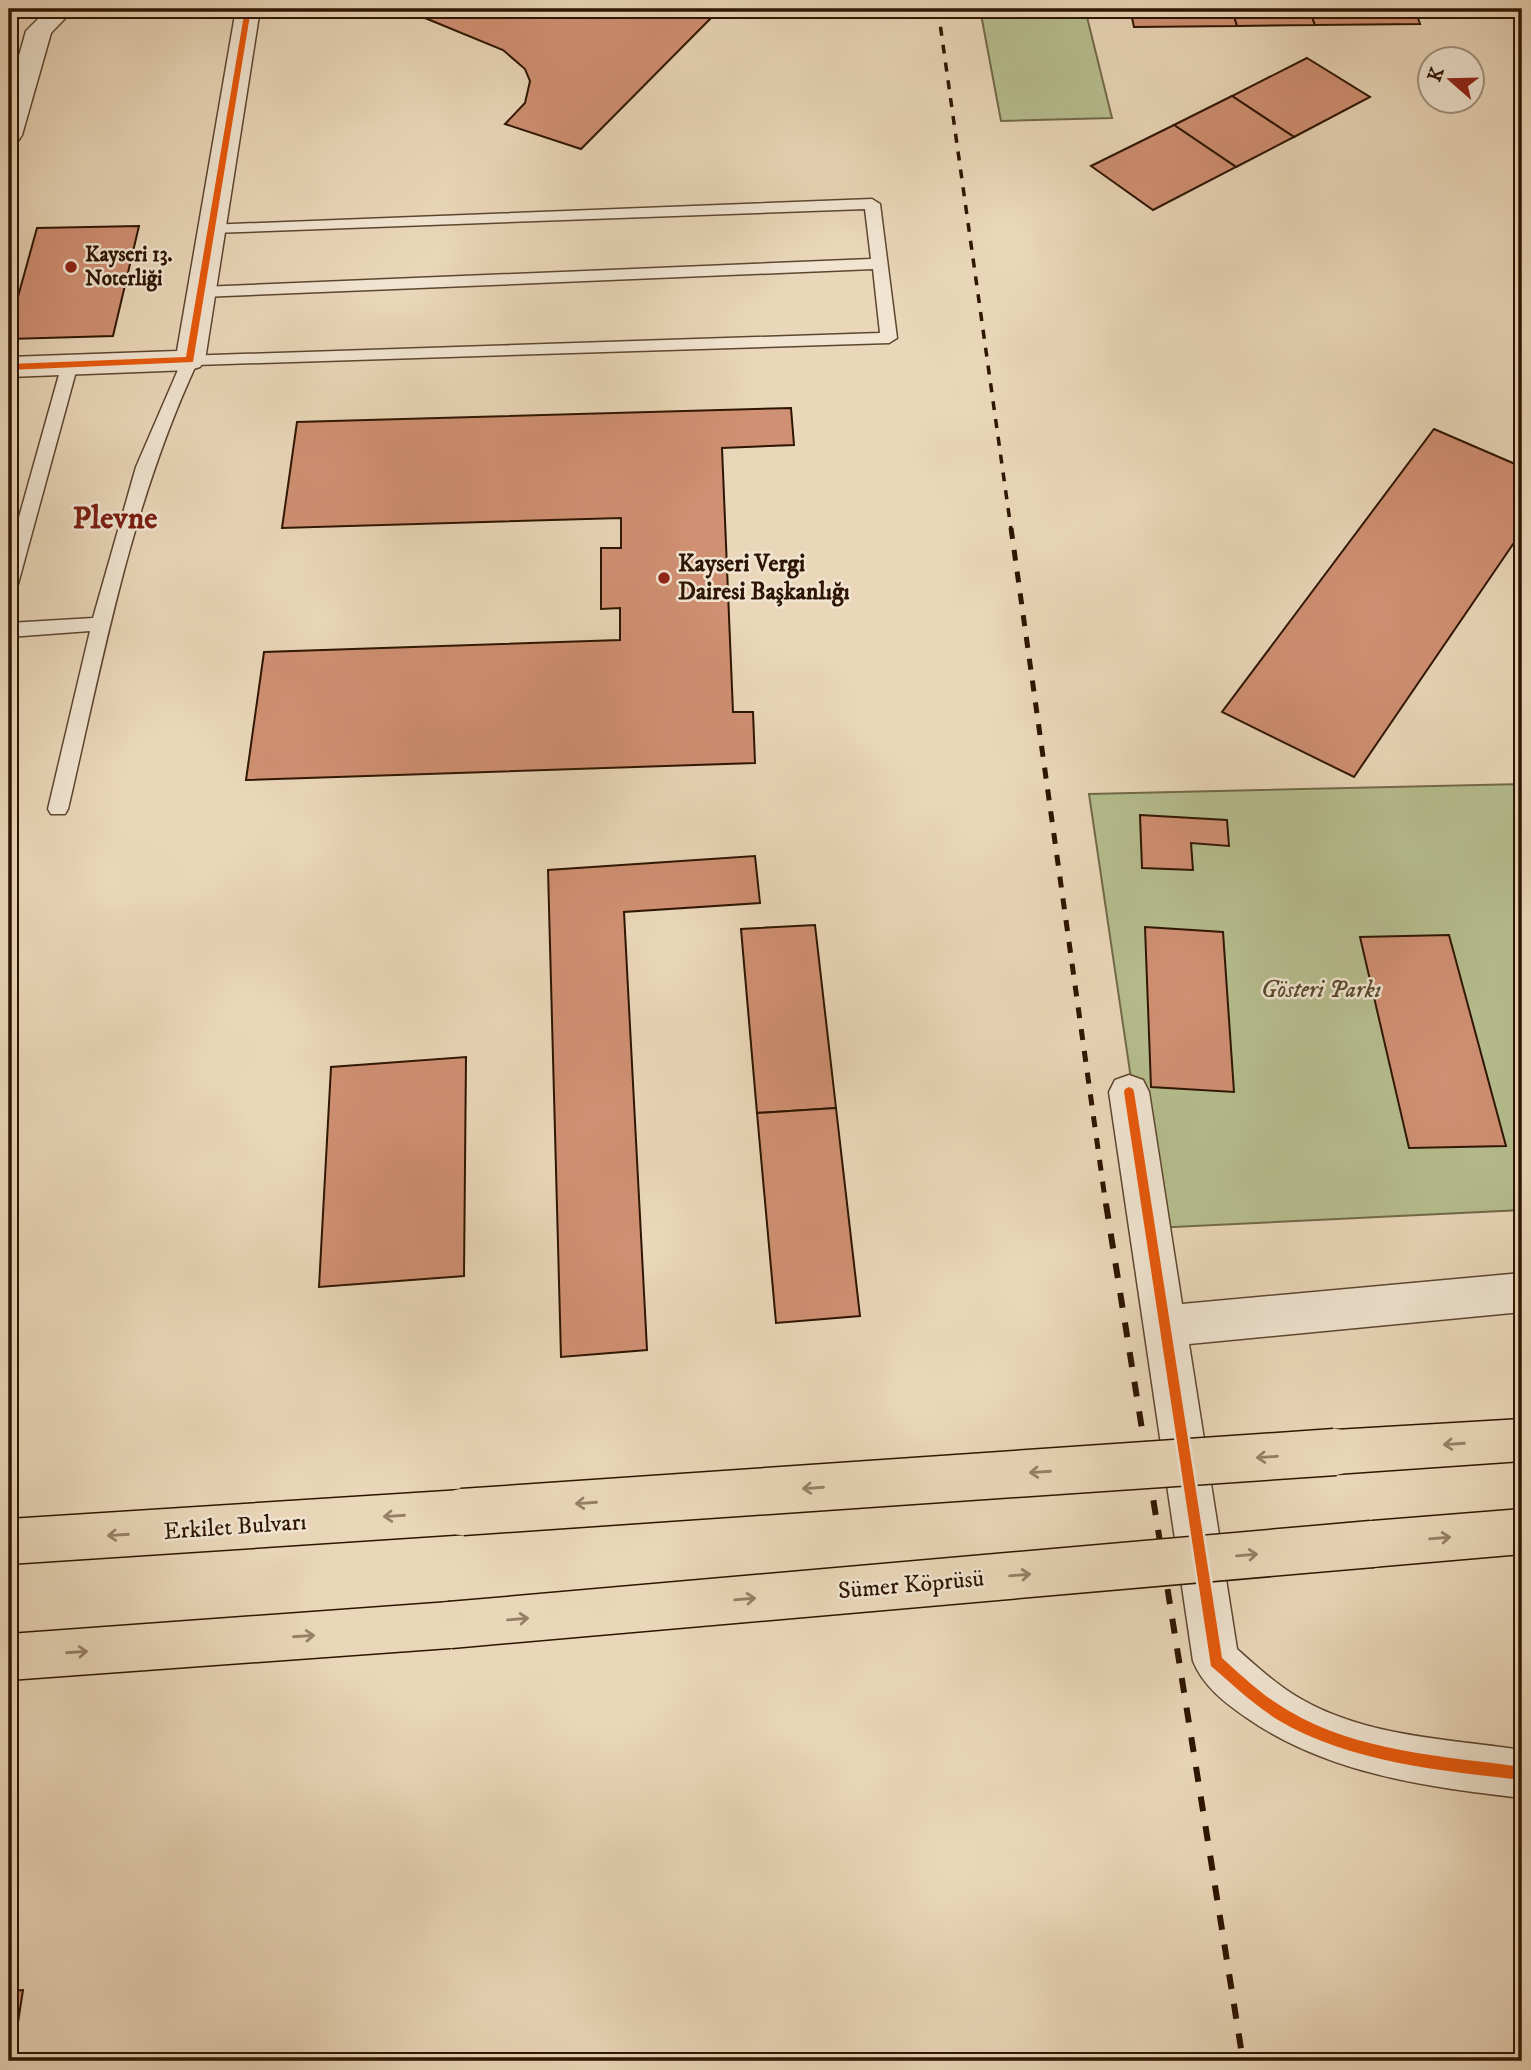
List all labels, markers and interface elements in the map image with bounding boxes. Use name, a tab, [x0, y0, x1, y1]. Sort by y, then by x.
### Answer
north arrow	[1416, 46, 1486, 116]
text: K	[1423, 64, 1450, 85]
place label: Kayseri 13. Noterliği	[85, 242, 173, 292]
marker: Kayseri 13. Noterliği	[63, 259, 79, 275]
district label: Plevne	[72, 499, 158, 539]
place label: Kayseri Vergi Dairesi Başkanlığı	[678, 549, 850, 607]
marker: Kayseri Vergi Dairesi Başkanlığı	[656, 570, 672, 586]
park label: Gösteri Parkı	[1261, 975, 1381, 1005]
one-way arrow	[1443, 1438, 1466, 1451]
one-way arrow	[1256, 1451, 1279, 1464]
one-way arrow	[1030, 1466, 1052, 1479]
one-way arrow	[802, 1481, 825, 1494]
one-way arrow	[576, 1497, 598, 1510]
street label: Erkilet Bulvarı	[162, 1507, 308, 1547]
one-way arrow	[383, 1510, 405, 1523]
one-way arrow	[107, 1529, 130, 1542]
one-way arrow	[1428, 1532, 1451, 1545]
one-way arrow	[1235, 1548, 1258, 1561]
street label: Sümer Köprüsü	[837, 1564, 985, 1606]
one-way arrow	[1008, 1568, 1031, 1581]
one-way arrow	[733, 1592, 755, 1605]
one-way arrow	[506, 1612, 529, 1625]
one-way arrow	[292, 1629, 315, 1642]
one-way arrow	[65, 1645, 88, 1658]

